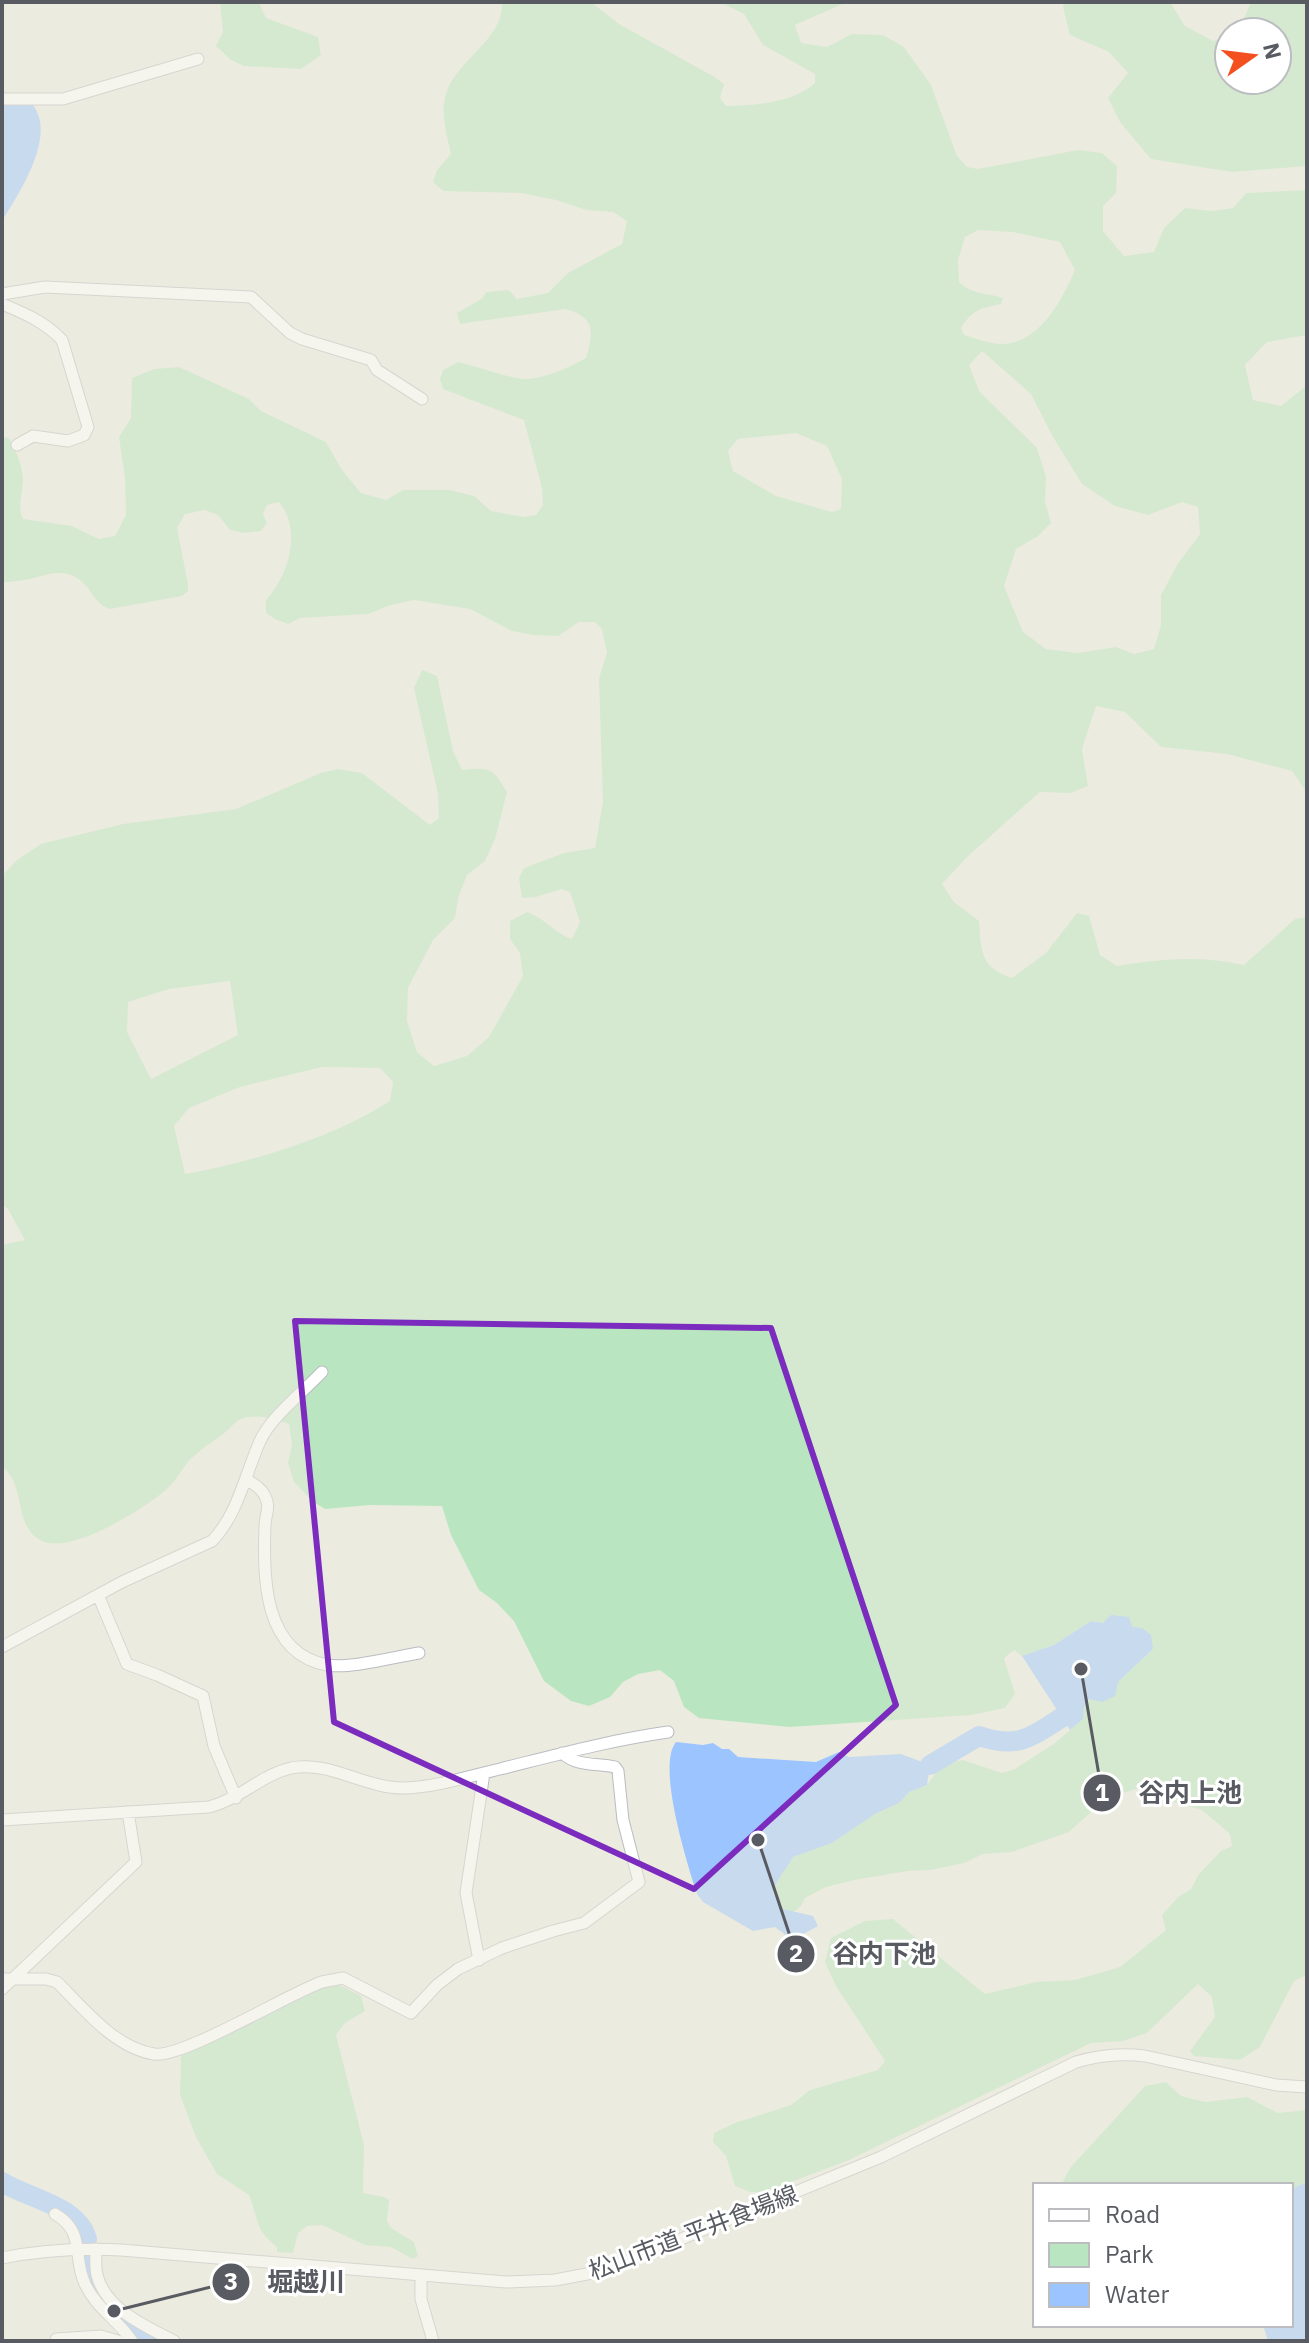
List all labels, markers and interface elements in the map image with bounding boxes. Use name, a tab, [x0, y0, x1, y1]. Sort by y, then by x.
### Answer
north arrow	[1213, 16, 1293, 96]
text: N	[1257, 40, 1289, 62]
callout: 谷内上池	[1082, 1768, 1258, 1818]
text: 谷内上池	[1138, 1775, 1242, 1809]
text: 1	[1095, 1776, 1109, 1808]
callout: 谷内下池	[776, 1929, 952, 1979]
text: 谷内下池	[832, 1936, 936, 1970]
text: 2	[789, 1937, 803, 1969]
street label: 松山市道 平井食場線	[584, 2177, 802, 2287]
legend	[1033, 2183, 1293, 2327]
text: Road	[1105, 2198, 1160, 2230]
text: Park	[1105, 2238, 1154, 2270]
callout: 堀越川	[211, 2257, 361, 2307]
text: 堀越川	[267, 2264, 345, 2298]
text: 3	[224, 2265, 238, 2297]
text: Water	[1105, 2278, 1169, 2310]

